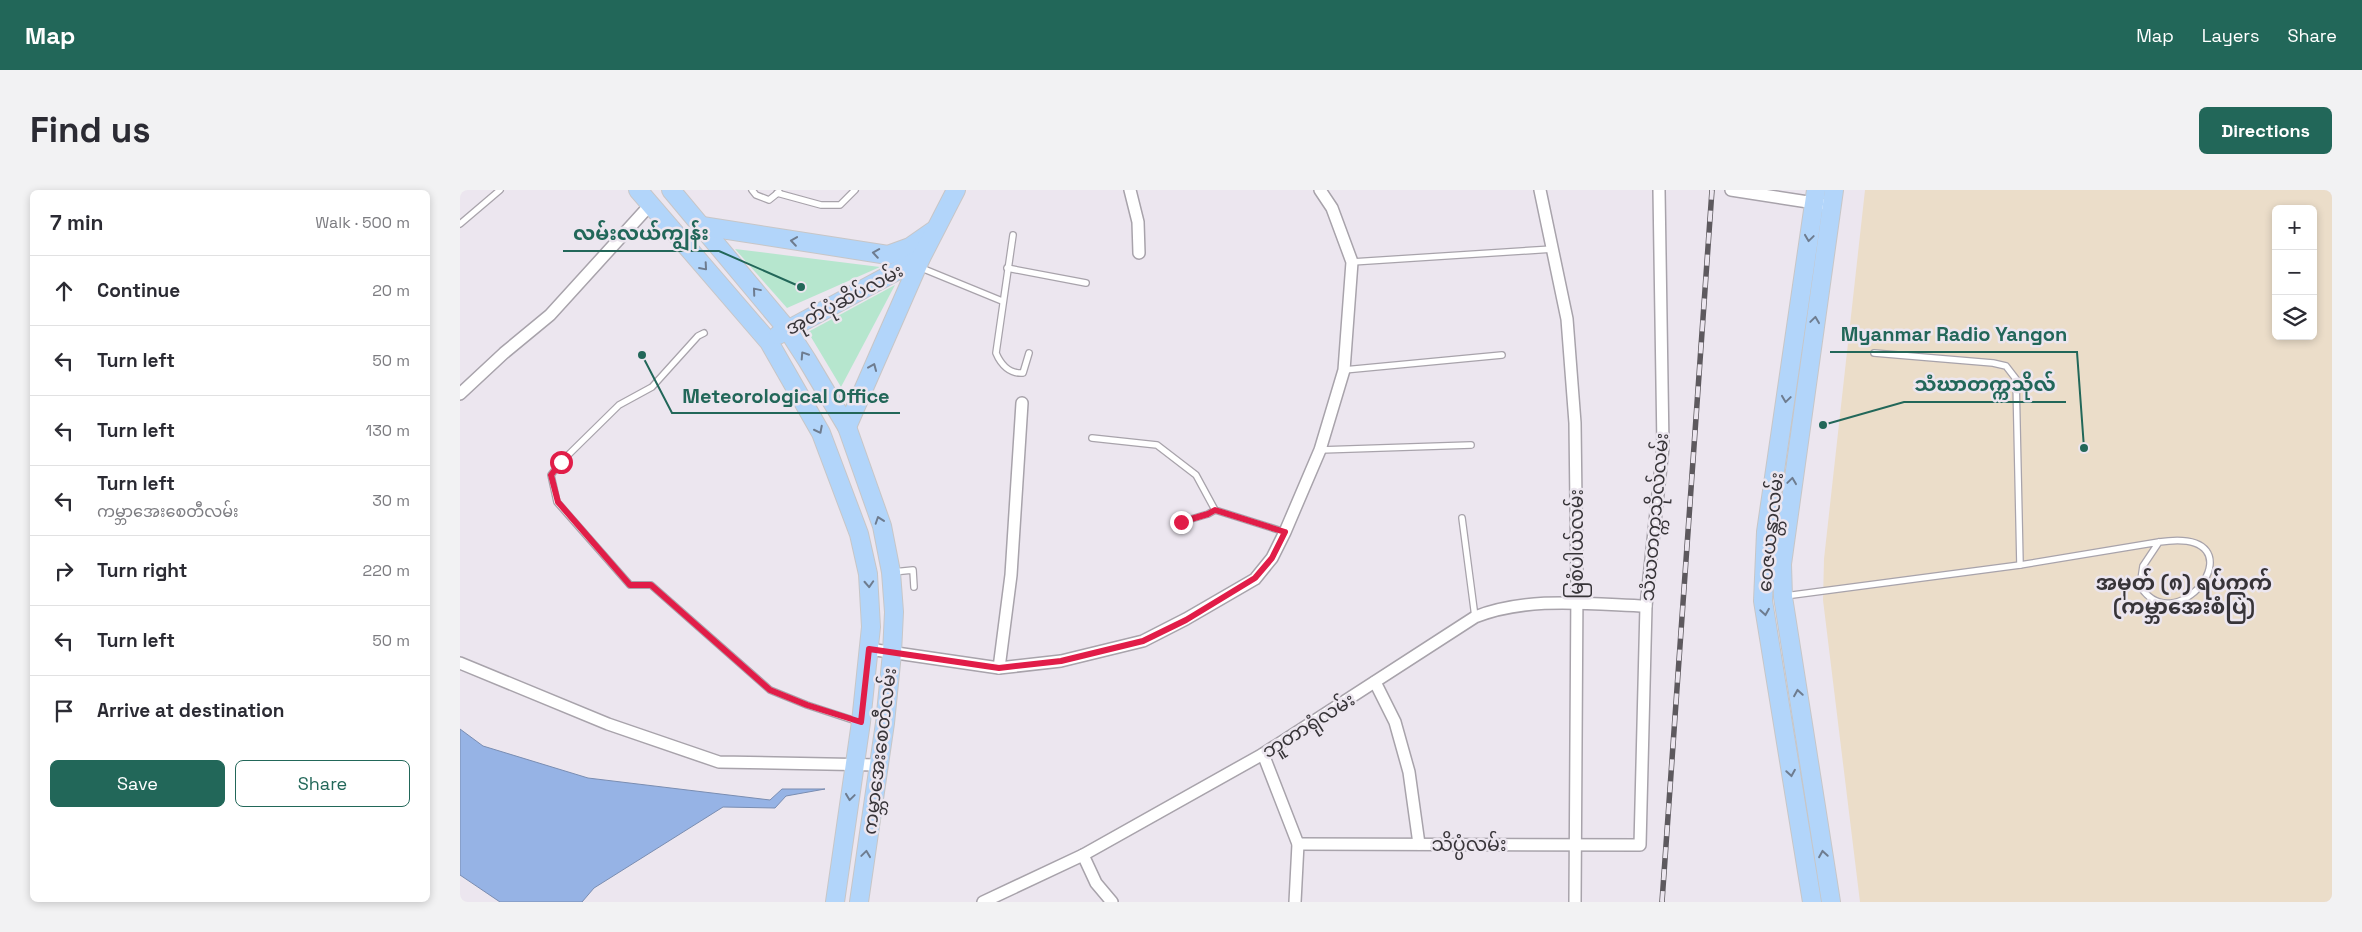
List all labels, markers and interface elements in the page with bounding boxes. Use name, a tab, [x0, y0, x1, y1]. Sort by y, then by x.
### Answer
text: Map	[25, 20, 75, 51]
text: Map	[2136, 24, 2174, 47]
text: Layers	[2202, 24, 2259, 47]
text: Share	[2287, 24, 2337, 47]
button: Directions	[2199, 107, 2332, 154]
text: Find us	[30, 108, 151, 152]
map controls	[2272, 205, 2317, 340]
button: +	[2272, 205, 2317, 250]
text: 7 min	[50, 209, 103, 236]
text: Walk · 500 m	[315, 212, 410, 233]
callout: လမ်းလယ်ကျွန်း	[563, 216, 719, 251]
text: လမ်းလယ်ကျွန်း	[573, 220, 709, 251]
one-way arrow	[1804, 235, 1815, 243]
one-way arrow	[790, 237, 798, 247]
one-way arrow	[871, 249, 880, 259]
button: −	[2272, 250, 2317, 295]
street label: အုတ်ပုံဆိပ်လမ်း	[780, 256, 909, 344]
one-way arrow	[698, 261, 707, 270]
icon: ahead	[50, 277, 78, 305]
text: Continue	[97, 278, 180, 303]
text: 20 m	[372, 280, 410, 301]
one-way arrow	[753, 288, 762, 297]
button: layers	[2272, 295, 2317, 340]
one-way arrow	[1810, 316, 1820, 325]
callout: Myanmar Radio Yangon	[1830, 317, 2077, 352]
text: Myanmar Radio Yangon	[1841, 321, 2067, 347]
icon: left	[50, 347, 78, 375]
text: Turn left	[97, 348, 175, 373]
text: 50 m	[372, 350, 410, 371]
one-way arrow	[801, 352, 811, 361]
one-way arrow	[868, 363, 878, 371]
callout: သံဃာတက္ကသိုလ်	[1904, 367, 2066, 402]
text: သံဃာတက္ကသိုလ်	[1914, 371, 2056, 400]
callout: Meteorological Office	[672, 378, 900, 413]
text: Meteorological Office	[682, 383, 890, 409]
one-way arrow	[1781, 395, 1791, 403]
icon: left	[50, 417, 78, 445]
text: Turn left	[97, 418, 175, 443]
text: 130 m	[366, 420, 410, 441]
one-way arrow	[813, 425, 823, 434]
street label: သံဃတက္ကသိုလ်လမ်း	[1633, 432, 1678, 603]
route start	[550, 451, 573, 474]
text: Turn left	[97, 471, 175, 496]
street label: ဝေဇယန္တာလမ်း	[1750, 471, 1792, 594]
one-way arrow	[1786, 477, 1797, 485]
icon: left	[50, 487, 78, 515]
street label: မြစံပါယ်လမ်း	[1562, 489, 1592, 599]
text: 30 m	[372, 490, 410, 511]
text: ကမ္ဘာအေးစေတီလမ်း	[97, 501, 239, 522]
route end	[1170, 511, 1193, 534]
one-way arrow	[875, 516, 885, 524]
icon: right	[50, 557, 78, 585]
text: Turn right	[97, 558, 187, 583]
text: 220 m	[363, 560, 410, 581]
district label: အမှတ် (၈) ရပ်ကွက် (ကမ္ဘာအေးစံပြ)	[2096, 567, 2272, 624]
one-way arrow	[863, 580, 874, 588]
one-way arrow	[1759, 608, 1769, 617]
icon: left	[50, 627, 78, 655]
text: Turn left	[97, 628, 175, 653]
text: 50 m	[372, 630, 410, 651]
street label: ကမ္ဘာအေးစေတီလမ်း	[855, 666, 905, 836]
street label: ဘူတာရုံလမ်း	[1256, 685, 1362, 767]
one-way arrow	[1793, 689, 1804, 697]
icon: arrive	[50, 697, 78, 725]
text: Arrive at destination	[97, 698, 285, 723]
button: Save	[50, 760, 225, 807]
button: Share	[235, 760, 410, 807]
one-way arrow	[1785, 768, 1795, 777]
one-way arrow	[846, 793, 856, 802]
street label: သိပ္ပံလမ်း	[1431, 830, 1507, 860]
one-way arrow	[860, 849, 871, 857]
one-way arrow	[1818, 849, 1829, 857]

